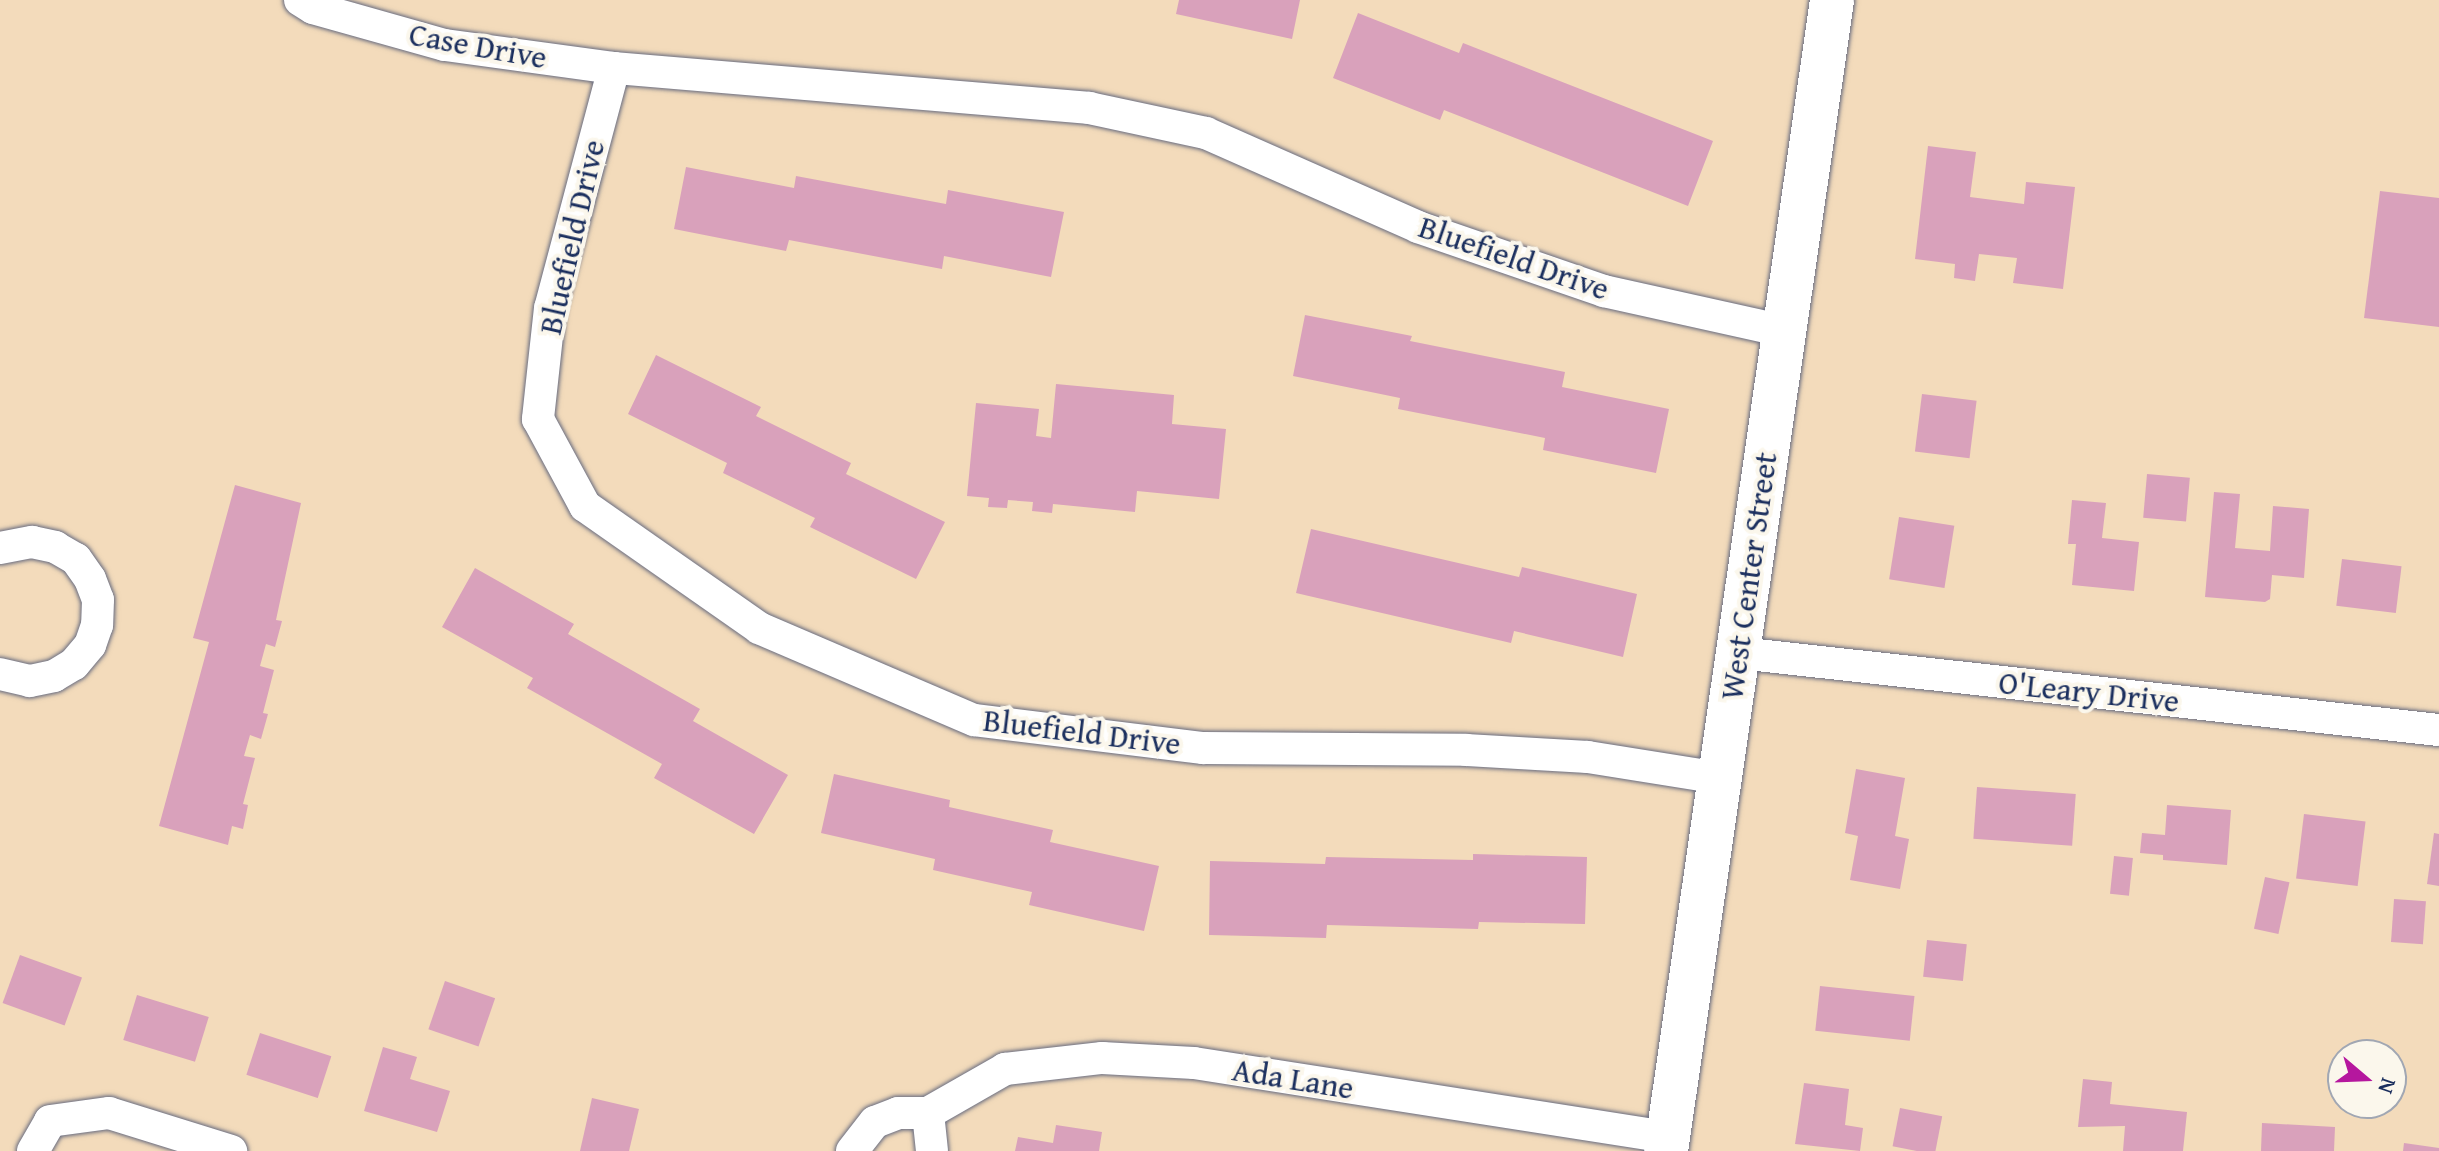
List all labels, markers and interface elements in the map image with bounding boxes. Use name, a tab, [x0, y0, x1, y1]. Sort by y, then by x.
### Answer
street label: Case Drive	[406, 15, 550, 77]
street label: Bluefield Drive	[531, 136, 613, 338]
street label: Bluefield Drive	[1414, 208, 1614, 308]
street label: West Center Street	[1713, 450, 1785, 702]
street label: O'Leary Drive	[1997, 663, 2181, 721]
street label: Bluefield Drive	[981, 701, 1183, 763]
north arrow	[2327, 1039, 2407, 1119]
street label: Ada Lane	[1230, 1050, 1356, 1108]
text: N	[2370, 1074, 2405, 1098]

